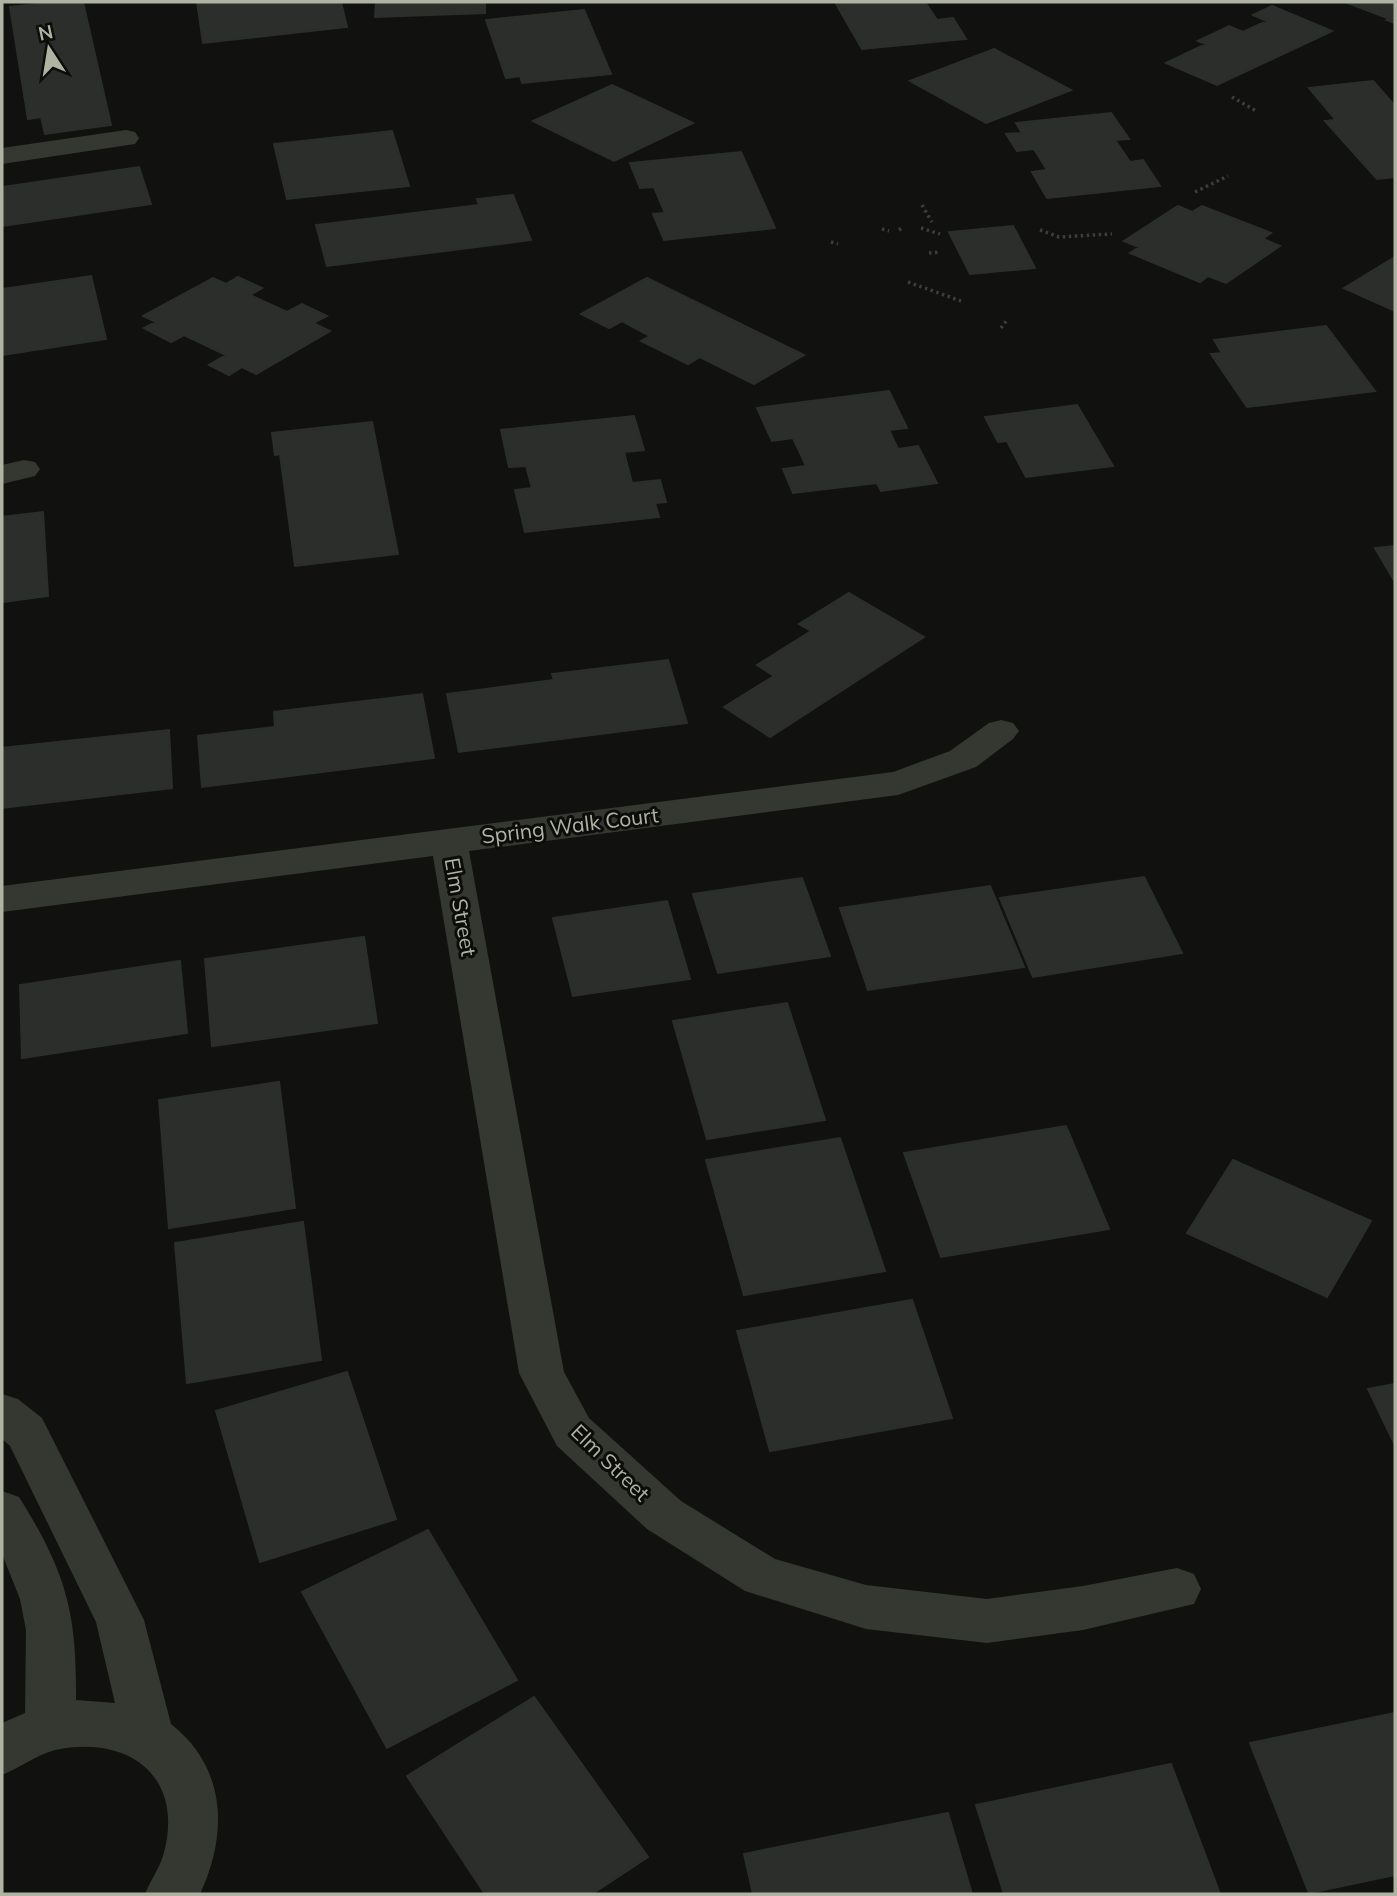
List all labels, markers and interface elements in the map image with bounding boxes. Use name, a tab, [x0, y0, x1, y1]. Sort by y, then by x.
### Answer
north arrow	[14, 14, 84, 84]
text: N	[36, 19, 55, 46]
street label: Spring Walk Court	[480, 801, 660, 849]
street label: Elm Street	[440, 856, 482, 958]
street label: Elm Street	[566, 1418, 655, 1506]

